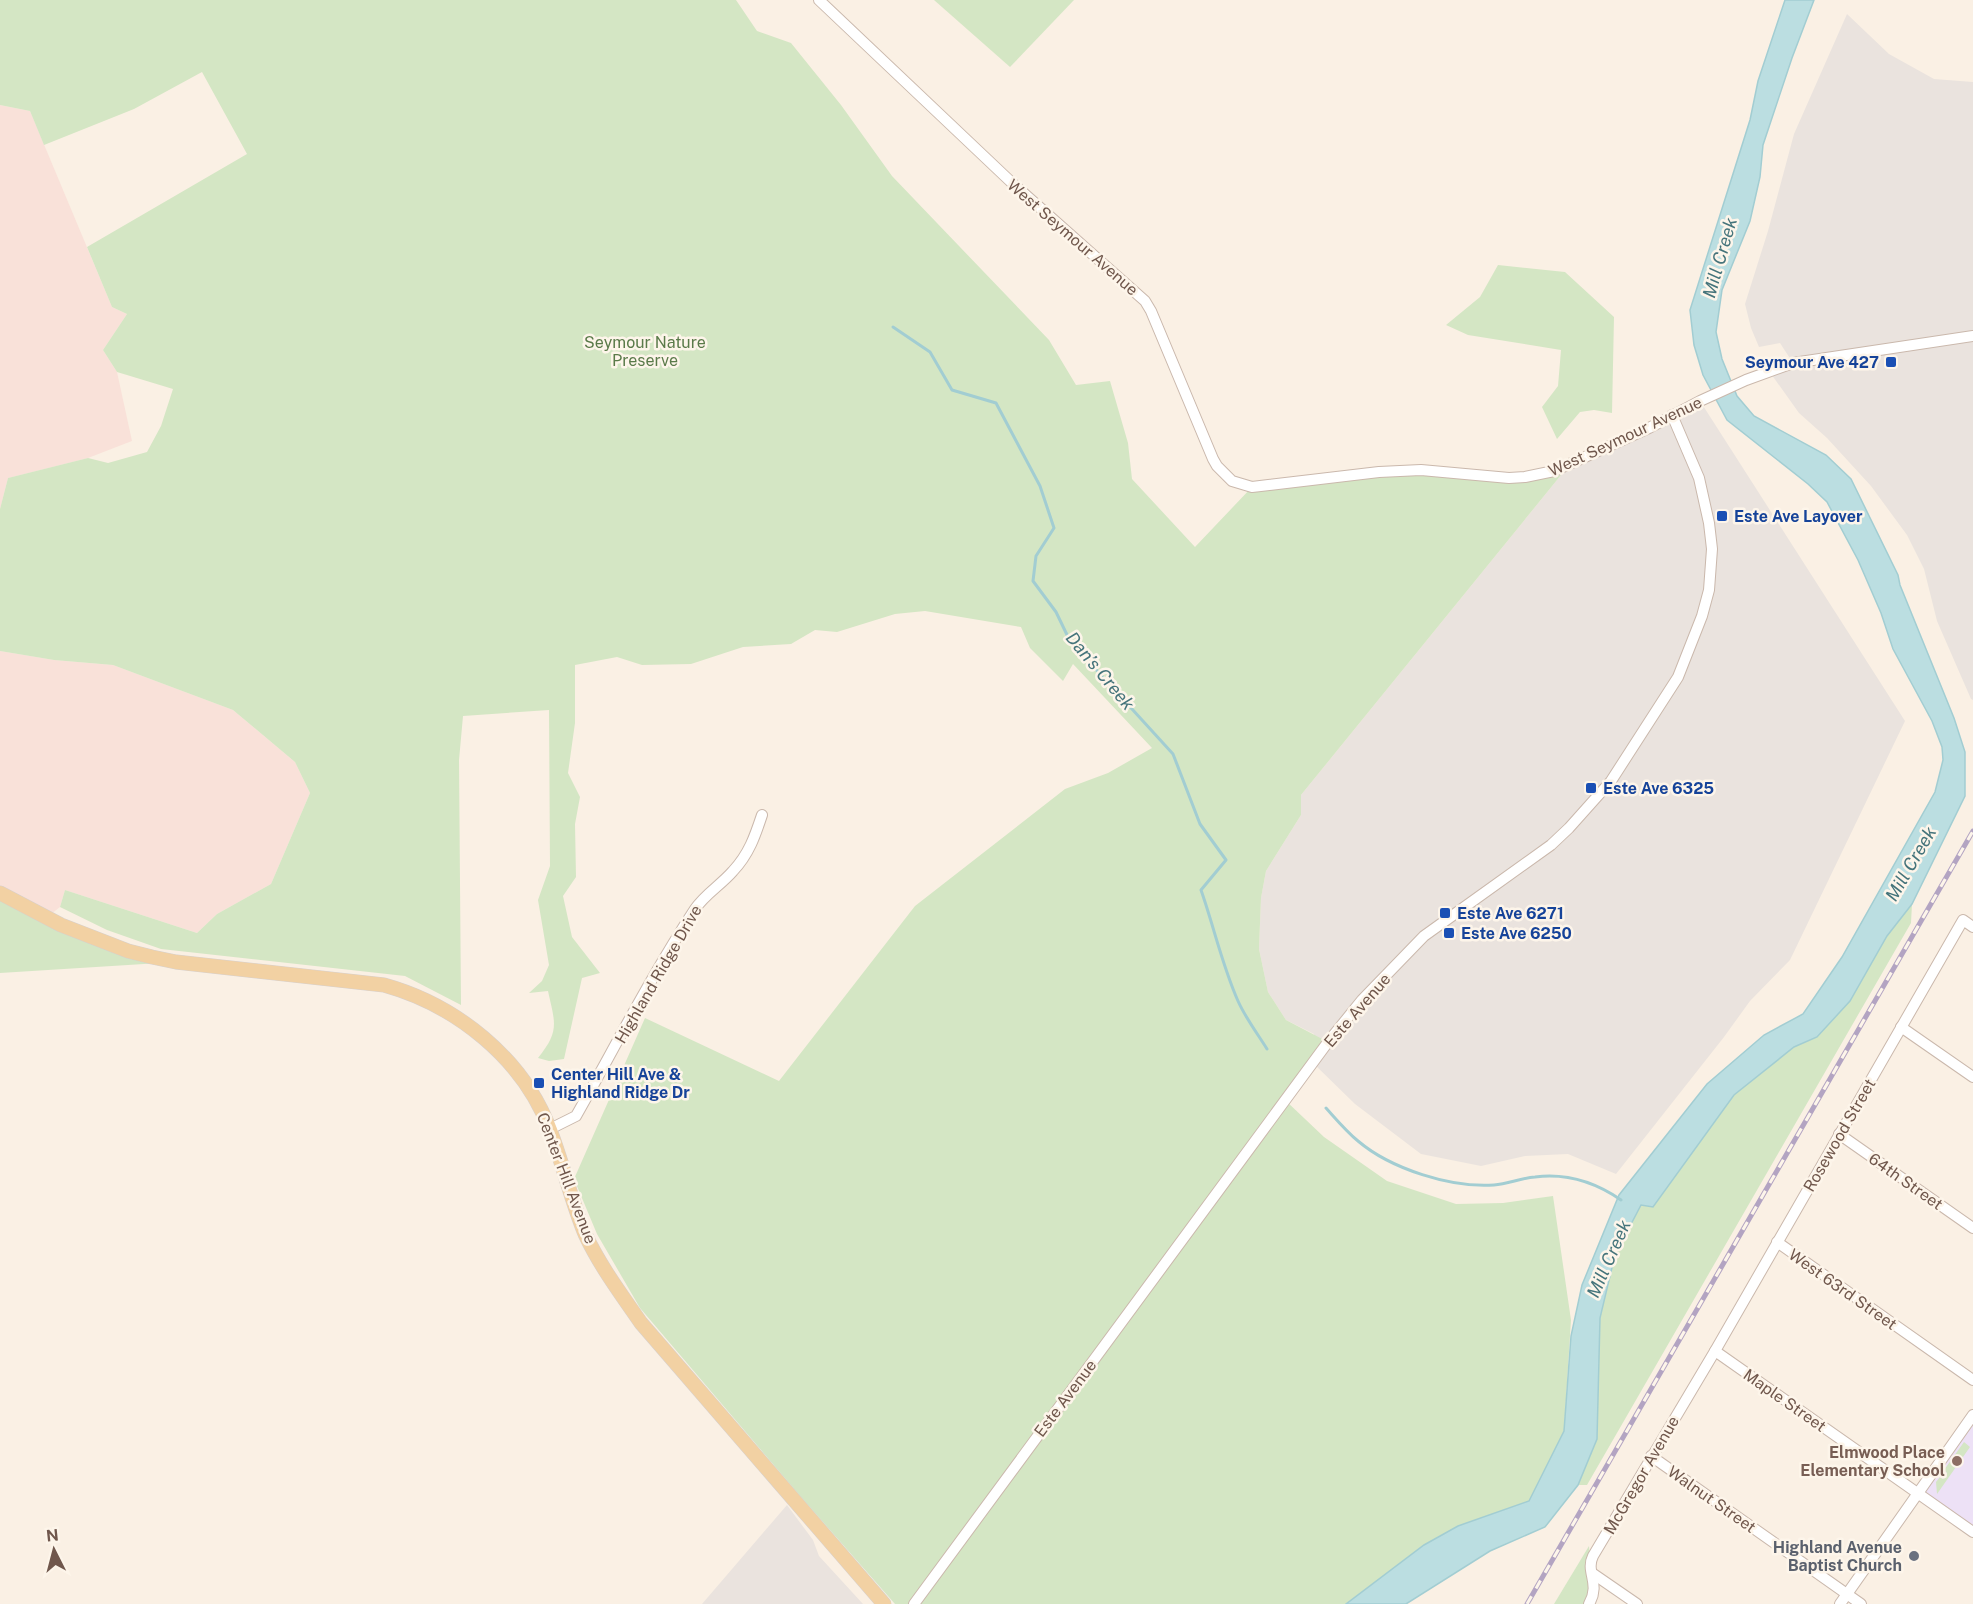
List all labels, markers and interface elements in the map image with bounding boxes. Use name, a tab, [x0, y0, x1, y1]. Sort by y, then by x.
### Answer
street label: West Seymour Avenue	[1003, 175, 1142, 299]
water label: Mill Creek	[1698, 215, 1741, 300]
park label: Seymour Nature Preserve	[584, 333, 706, 370]
place label: Seymour Ave 427	[1745, 353, 1879, 372]
marker: Seymour Ave 427	[1884, 355, 1898, 369]
street label: West Seymour Avenue	[1545, 393, 1705, 480]
place label: Este Ave Layover	[1734, 507, 1863, 526]
marker: Este Ave Layover	[1715, 509, 1729, 523]
water label: Dan’s Creek	[1062, 627, 1139, 714]
place label: Este Ave 6325	[1603, 779, 1714, 798]
marker: Este Ave 6325	[1584, 781, 1598, 795]
water label: Mill Creek	[1881, 822, 1940, 905]
street label: Highland Ridge Drive	[611, 902, 706, 1047]
place label: Este Ave 6271	[1457, 904, 1564, 923]
marker: Este Ave 6271	[1438, 906, 1452, 920]
place label: Este Ave 6250	[1461, 924, 1572, 943]
marker: Este Ave 6250	[1442, 926, 1456, 940]
street label: Este Avenue	[1320, 970, 1395, 1051]
place label: Center Hill Ave & Highland Ridge Dr	[551, 1065, 690, 1102]
street label: Rosewood Street	[1799, 1075, 1879, 1195]
marker: Center Hill Ave & Highland Ridge Dr	[532, 1076, 546, 1090]
street label: Center Hill Avenue	[533, 1110, 600, 1246]
street label: 64th Street	[1865, 1149, 1946, 1214]
water label: Mill Creek	[1582, 1217, 1635, 1301]
street label: West 63rd Street	[1785, 1245, 1901, 1334]
street label: Este Avenue	[1030, 1356, 1101, 1441]
street label: Maple Street	[1740, 1365, 1830, 1436]
street label: McGregor Avenue	[1600, 1413, 1683, 1538]
place label: Elmwood Place Elementary School	[1800, 1443, 1945, 1480]
marker: Elmwood Place Elementary School	[1950, 1454, 1964, 1468]
street label: Walnut Street	[1664, 1462, 1760, 1537]
north arrow	[24, 1520, 84, 1580]
text: N	[45, 1525, 60, 1546]
place label: Highland Avenue Baptist Church	[1773, 1538, 1902, 1575]
marker: Highland Avenue Baptist Church	[1907, 1549, 1921, 1563]

